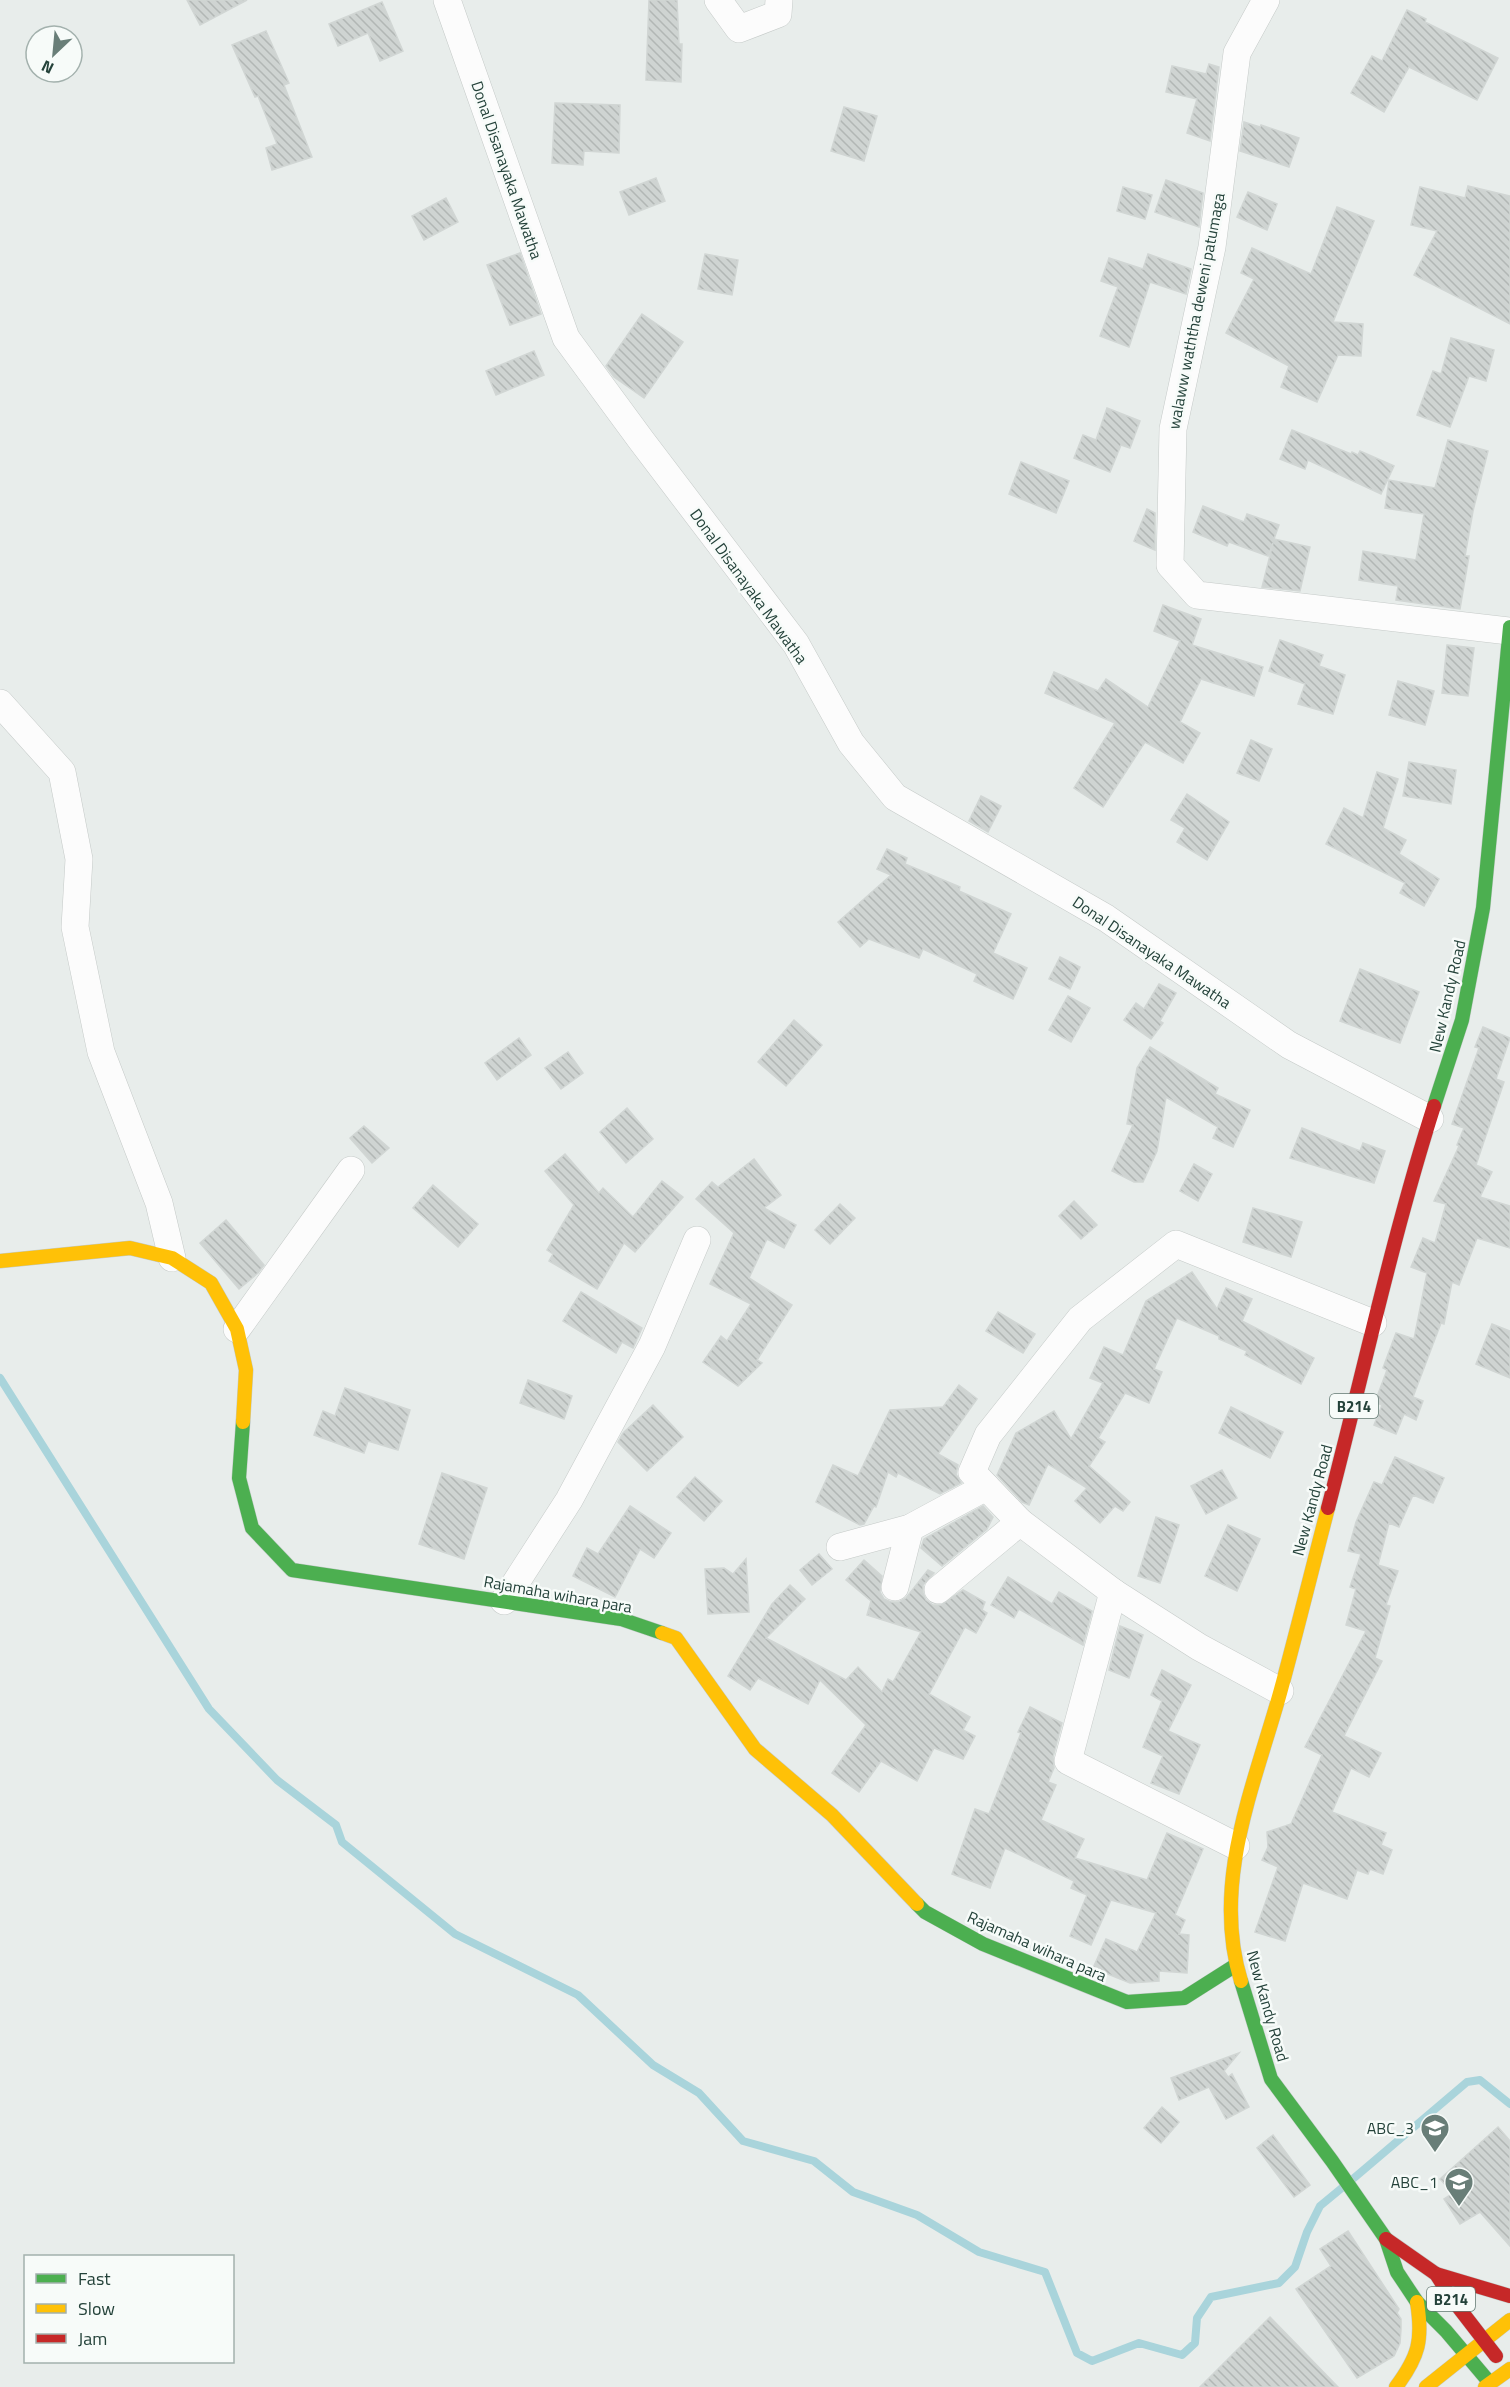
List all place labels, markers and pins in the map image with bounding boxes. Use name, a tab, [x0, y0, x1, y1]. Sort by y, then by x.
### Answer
school or university icon: ABC_3	[1419, 2112, 1451, 2154]
place label: ABC_3	[1367, 2116, 1414, 2140]
school or university icon: ABC_1	[1443, 2166, 1475, 2208]
place label: ABC_1	[1391, 2170, 1438, 2194]

